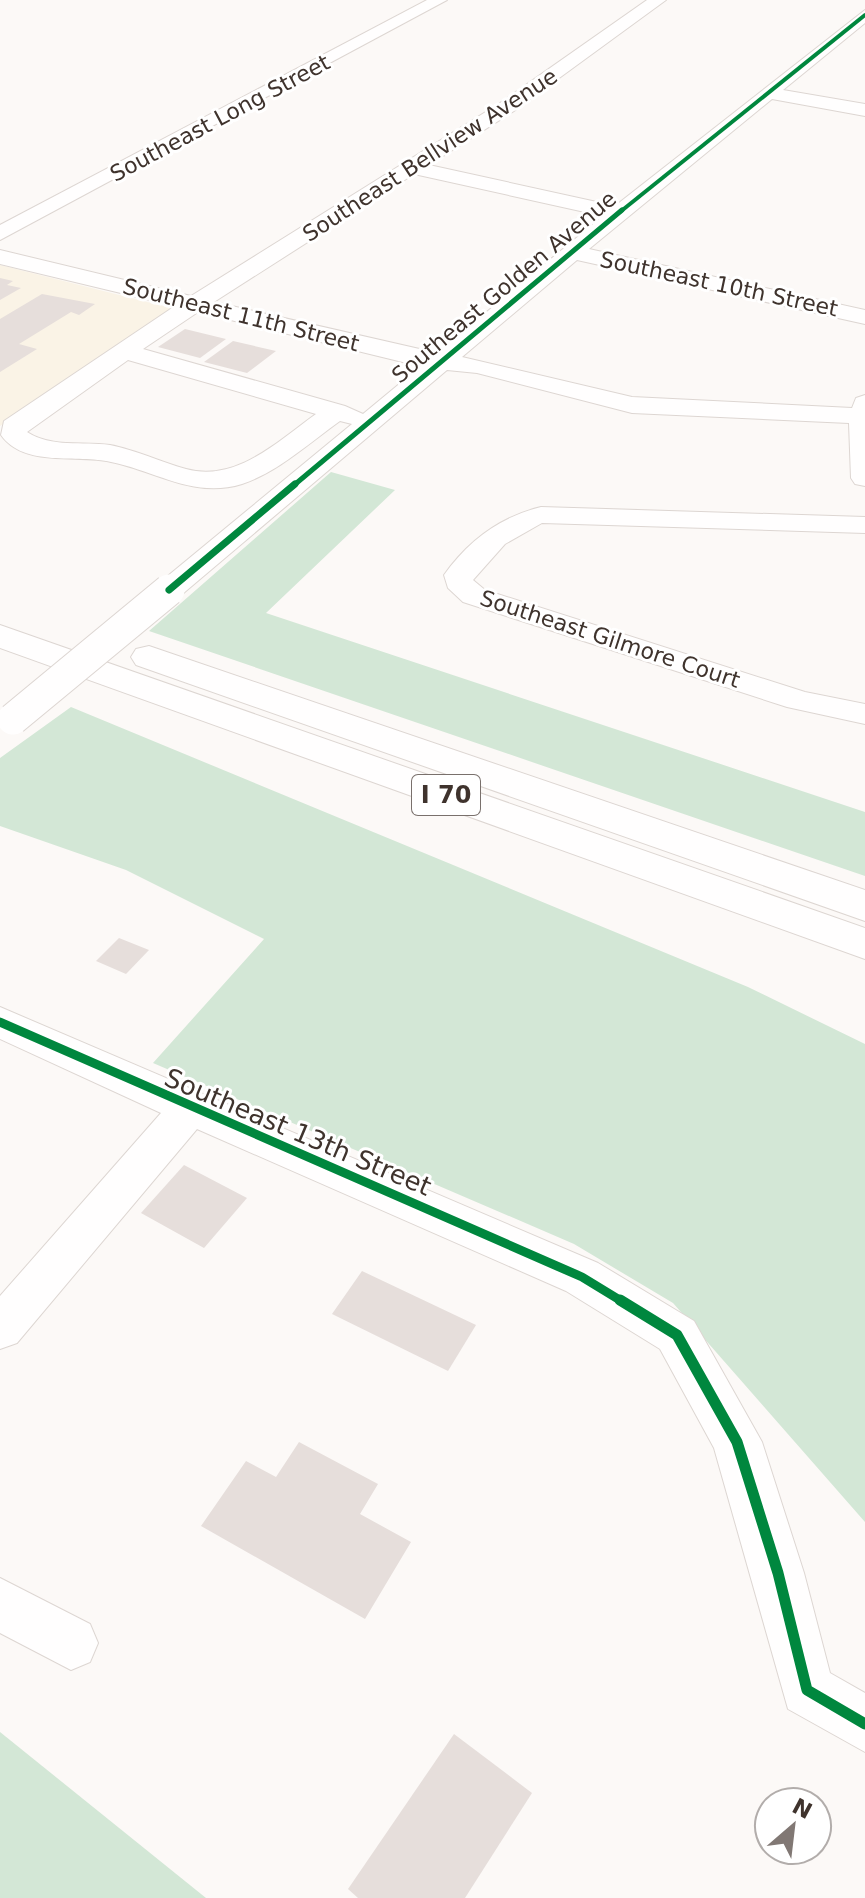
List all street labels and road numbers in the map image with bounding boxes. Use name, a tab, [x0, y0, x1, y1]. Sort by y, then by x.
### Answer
street label: Southeast Long Street	[106, 49, 334, 187]
street label: Southeast Bellview Avenue	[298, 63, 562, 247]
street label: Southeast Golden Avenue	[387, 186, 621, 388]
street label: Southeast 10th Street	[598, 247, 841, 322]
street label: Southeast 11th Street	[120, 274, 362, 357]
street label: Southeast Gilmore Court	[477, 585, 743, 693]
road number: I 70	[412, 775, 480, 815]
street label: Southeast 13th Street	[160, 1062, 436, 1202]

